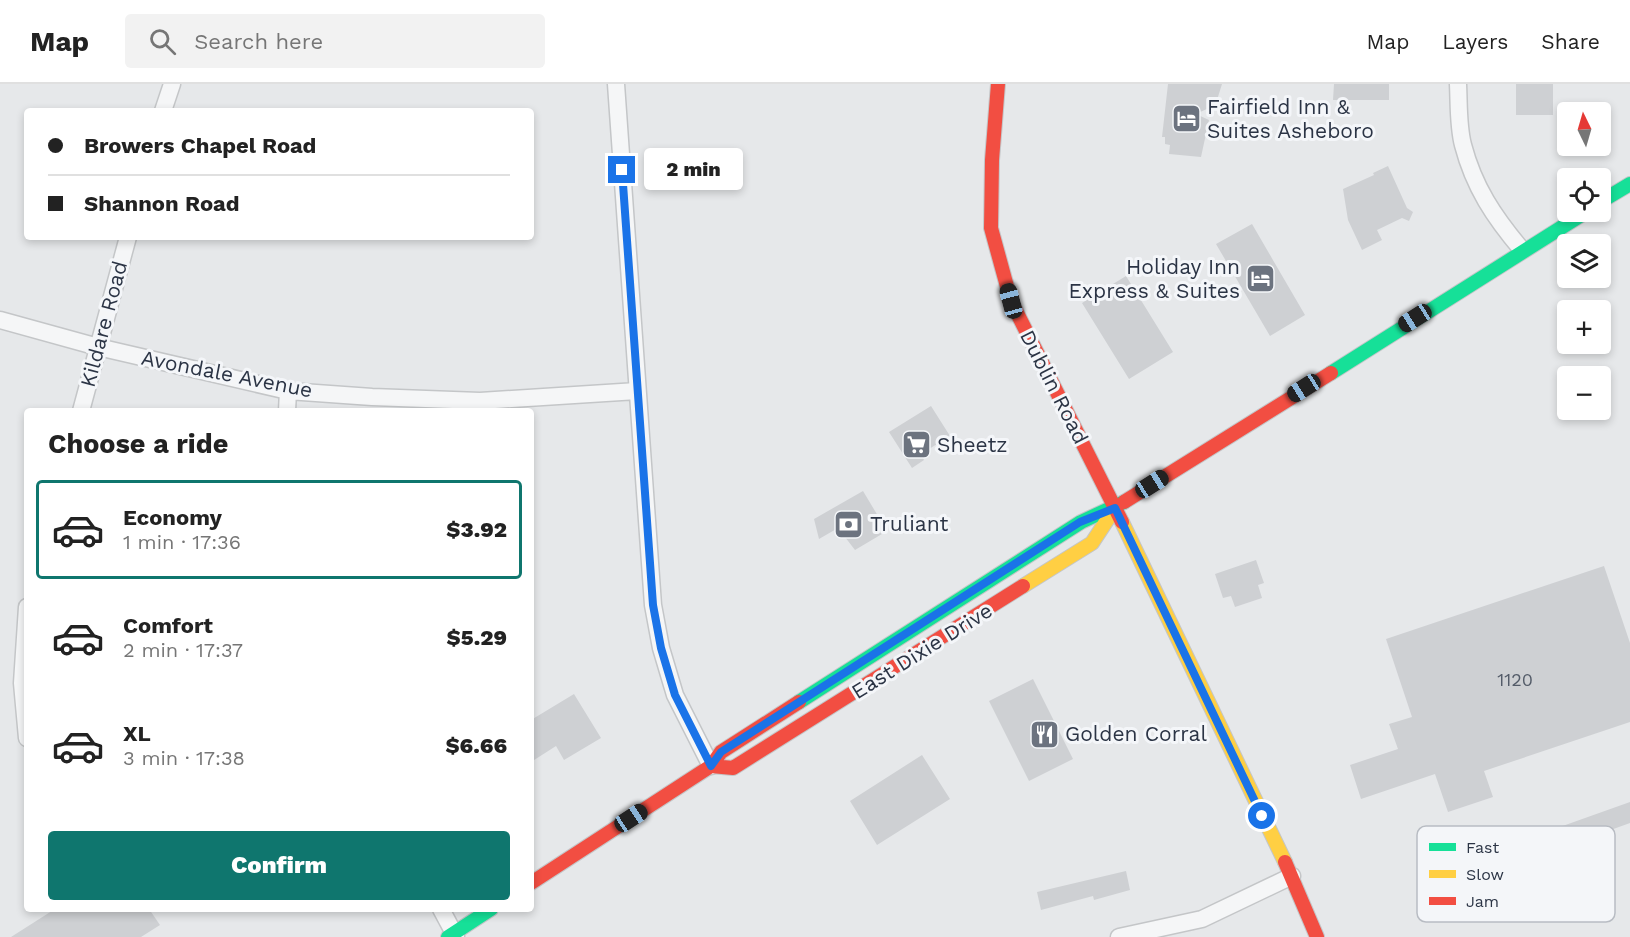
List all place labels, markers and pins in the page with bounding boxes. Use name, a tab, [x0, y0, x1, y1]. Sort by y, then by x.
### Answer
place label: Fairfield Inn & Suites Asheboro	[1207, 94, 1374, 143]
hotel icon: Fairfield Inn & Suites Asheboro	[1170, 103, 1202, 135]
place label: Holiday Inn Express & Suites	[1068, 254, 1240, 303]
hotel icon: Holiday Inn Express & Suites	[1245, 263, 1277, 295]
supermarket icon: Sheetz	[900, 429, 932, 461]
place label: Sheetz	[937, 432, 1007, 457]
bank icon: Truliant	[833, 508, 865, 540]
place label: Truliant	[870, 511, 949, 536]
restaurant icon: Golden Corral	[1028, 718, 1060, 750]
place label: Golden Corral	[1065, 721, 1207, 746]

